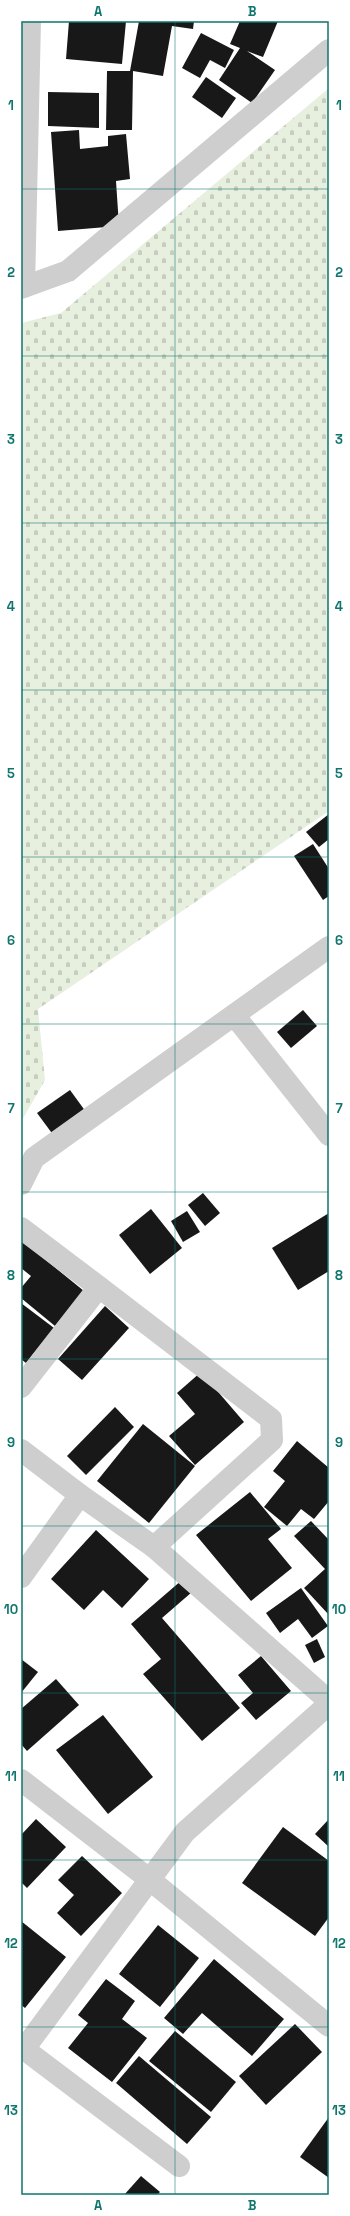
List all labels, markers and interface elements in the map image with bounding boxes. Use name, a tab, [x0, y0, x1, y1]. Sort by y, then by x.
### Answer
text: A	[94, 3, 103, 20]
text: B	[248, 3, 257, 20]
text: 1	[8, 97, 14, 114]
text: 1	[336, 97, 342, 114]
text: 2	[7, 264, 15, 281]
text: 2	[335, 264, 343, 281]
text: 3	[7, 431, 15, 448]
text: 3	[335, 431, 343, 448]
text: 4	[7, 598, 15, 615]
text: 4	[335, 598, 343, 615]
text: 5	[7, 765, 15, 782]
text: 5	[335, 765, 343, 782]
text: 6	[7, 932, 15, 949]
text: 6	[335, 932, 343, 949]
text: 7	[7, 1100, 15, 1117]
text: 7	[335, 1100, 343, 1117]
text: 8	[7, 1267, 15, 1284]
text: 8	[335, 1267, 343, 1284]
text: 9	[7, 1434, 15, 1451]
text: 9	[335, 1434, 343, 1451]
text: 10	[4, 1601, 18, 1618]
text: 10	[332, 1601, 346, 1618]
text: 11	[5, 1768, 17, 1785]
text: 11	[333, 1768, 345, 1785]
text: 12	[4, 1935, 18, 1952]
text: 12	[332, 1935, 346, 1952]
text: 13	[4, 2102, 18, 2119]
text: 13	[332, 2102, 346, 2119]
text: A	[94, 2197, 103, 2214]
text: B	[248, 2197, 257, 2214]

